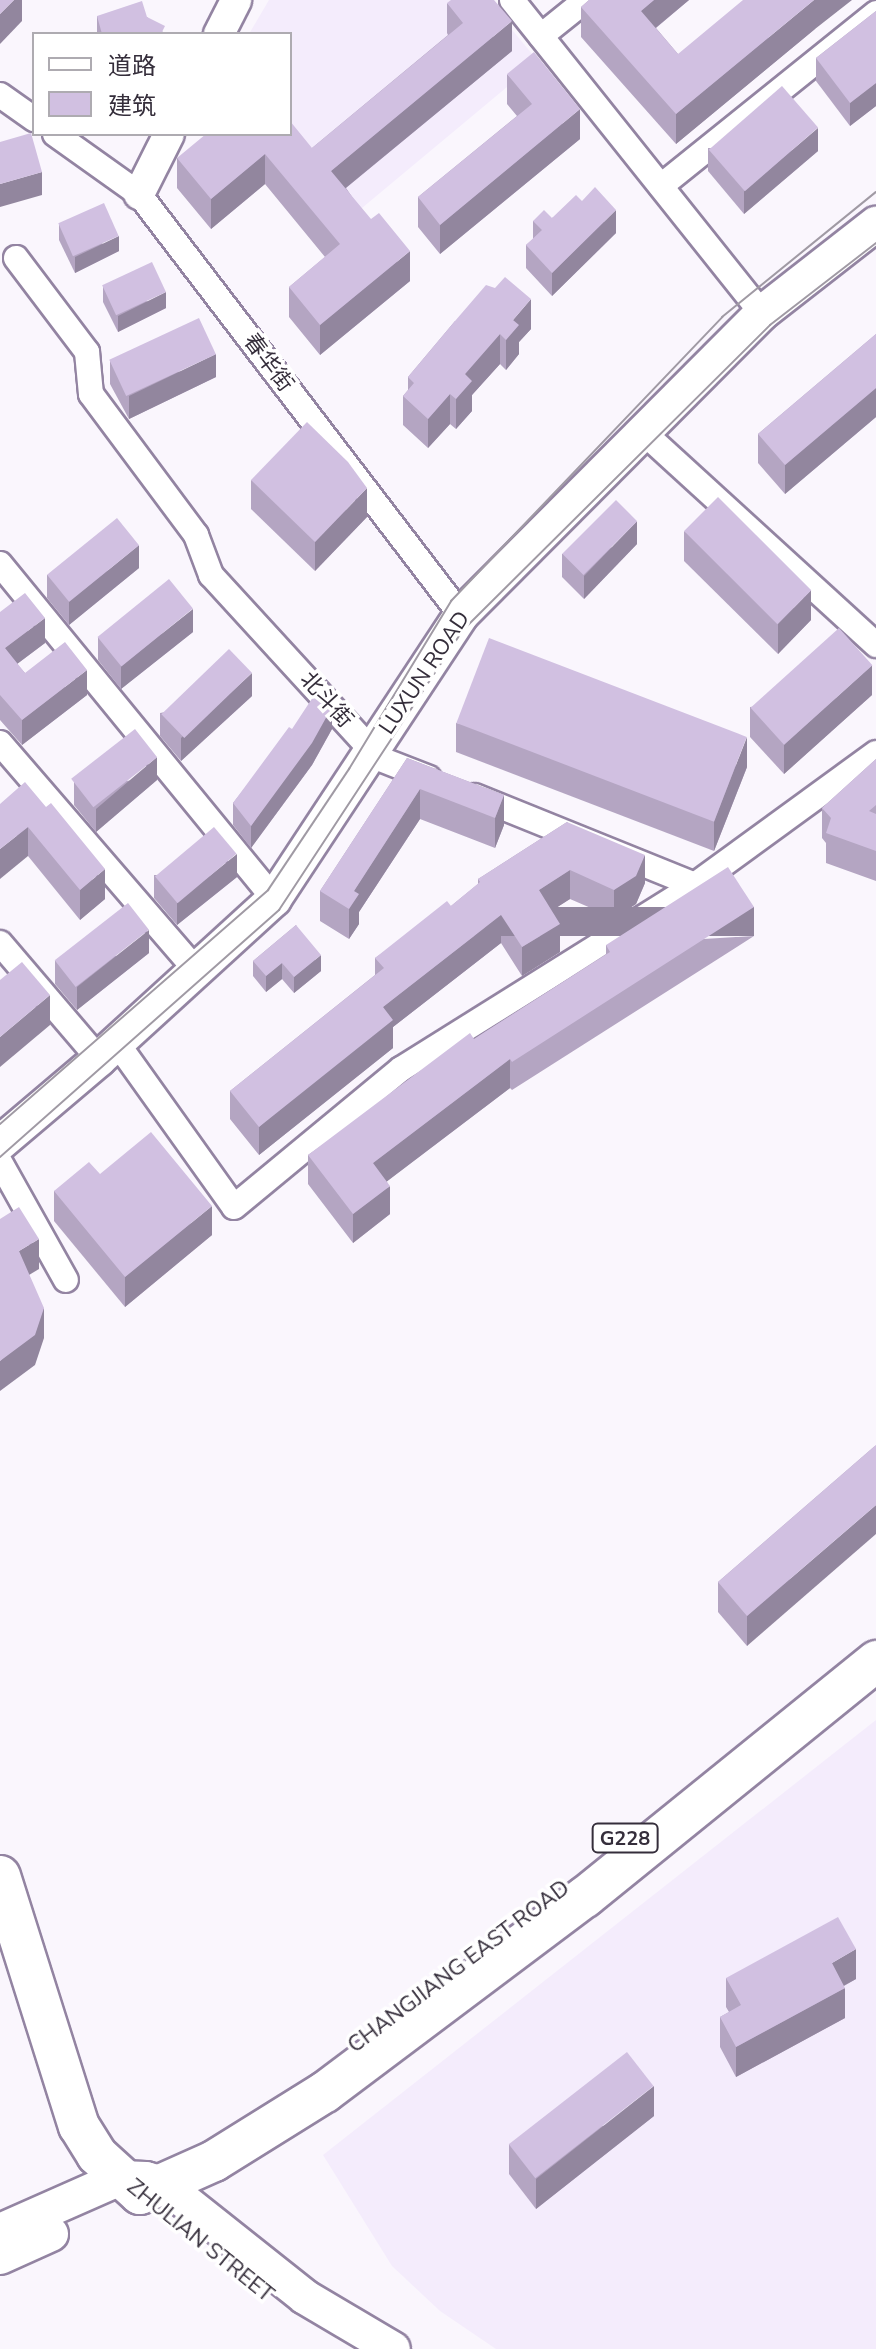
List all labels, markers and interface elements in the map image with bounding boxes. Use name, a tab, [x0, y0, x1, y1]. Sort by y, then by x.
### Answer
legend	[32, 32, 292, 136]
text: 道路	[108, 50, 156, 82]
text: 建筑	[108, 90, 156, 122]
street label: 春华街	[238, 329, 298, 397]
street label: LUXUN ROAD	[374, 606, 476, 740]
street label: 北斗街	[294, 667, 358, 733]
road number: G228	[591, 1822, 659, 1854]
street label: CHANGJIANG EAST ROAD	[343, 1875, 575, 2059]
street label: ZHULIAN STREET	[121, 2174, 279, 2308]

